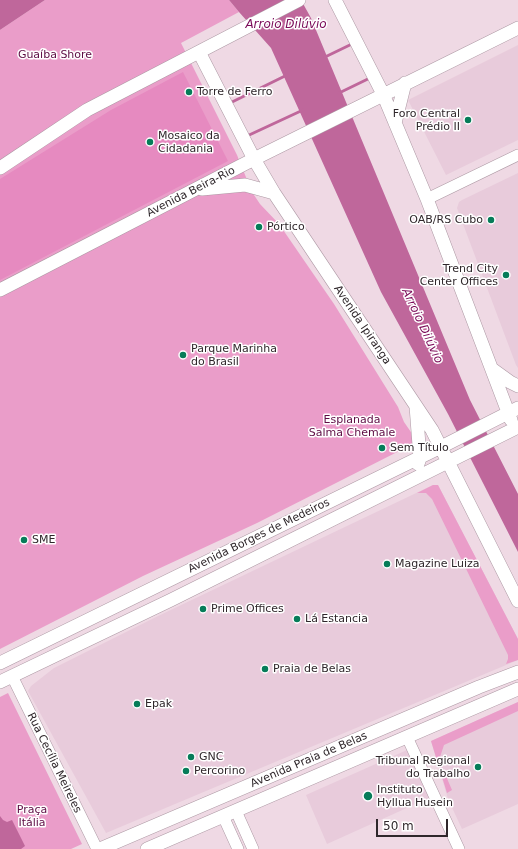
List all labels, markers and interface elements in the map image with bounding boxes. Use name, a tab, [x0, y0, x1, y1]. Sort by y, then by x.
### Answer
water label: Arroio Dilúvio	[245, 18, 327, 32]
park label: Guaíba Shore	[18, 48, 92, 62]
place label: Torre de Ferro	[197, 85, 273, 99]
marker: Torre de Ferro	[184, 87, 194, 97]
place label: Foro Central Prédio II	[393, 107, 460, 133]
marker: Foro Central Prédio II	[463, 115, 473, 125]
place label: Mosaico da Cidadania	[158, 129, 220, 155]
marker: Mosaico da Cidadania	[145, 137, 155, 147]
street label: Avenida Beira-Rio	[145, 164, 237, 220]
place label: OAB/RS Cubo	[409, 213, 483, 227]
marker: OAB/RS Cubo	[486, 215, 496, 225]
place label: Pórtico	[267, 220, 305, 234]
marker: Pórtico	[254, 222, 264, 232]
place label: Trend City Center Offices	[420, 262, 498, 288]
marker: Trend City Center Offices	[501, 270, 511, 280]
street label: Avenida Ipiranga	[331, 283, 393, 367]
water label: Arroio Dilúvio	[398, 286, 446, 366]
place label: Parque Marinha do Brasil	[191, 342, 277, 368]
marker: Parque Marinha do Brasil	[178, 350, 188, 360]
park label: Esplanada Salma Chemale	[309, 413, 395, 439]
place label: Sem Título	[390, 441, 449, 455]
marker: Sem Título	[377, 443, 387, 453]
street label: Avenida Borges de Medeiros	[186, 496, 332, 576]
place label: SME	[32, 533, 55, 547]
marker: SME	[19, 535, 29, 545]
place label: Magazine Luiza	[395, 557, 479, 571]
marker: Magazine Luiza	[382, 559, 392, 569]
place label: Prime Offices	[211, 602, 284, 616]
marker: Prime Offices	[198, 604, 208, 614]
place label: Lá Estancia	[305, 612, 368, 626]
marker: Lá Estancia	[292, 614, 302, 624]
place label: Praia de Belas	[273, 662, 351, 676]
marker: Praia de Belas	[260, 664, 270, 674]
place label: Epak	[145, 697, 172, 711]
marker: Epak	[132, 699, 142, 709]
street label: Rua Cecília Meireles	[24, 711, 84, 815]
street label: Avenida Praia de Belas	[249, 729, 369, 791]
place label: GNC	[199, 750, 223, 764]
marker: GNC	[186, 752, 196, 762]
place label: Tribunal Regional do Trabalho	[376, 754, 470, 780]
marker: Tribunal Regional do Trabalho	[473, 762, 483, 772]
place label: Percorino	[194, 764, 245, 778]
marker: Percorino	[181, 766, 191, 776]
place label: Instituto Hyllua Husein	[377, 783, 453, 809]
marker: Instituto Hyllua Husein	[362, 790, 374, 802]
park label: Praça Itália	[17, 803, 47, 829]
scale bar	[378, 811, 450, 837]
text: 50 m	[383, 819, 414, 833]

